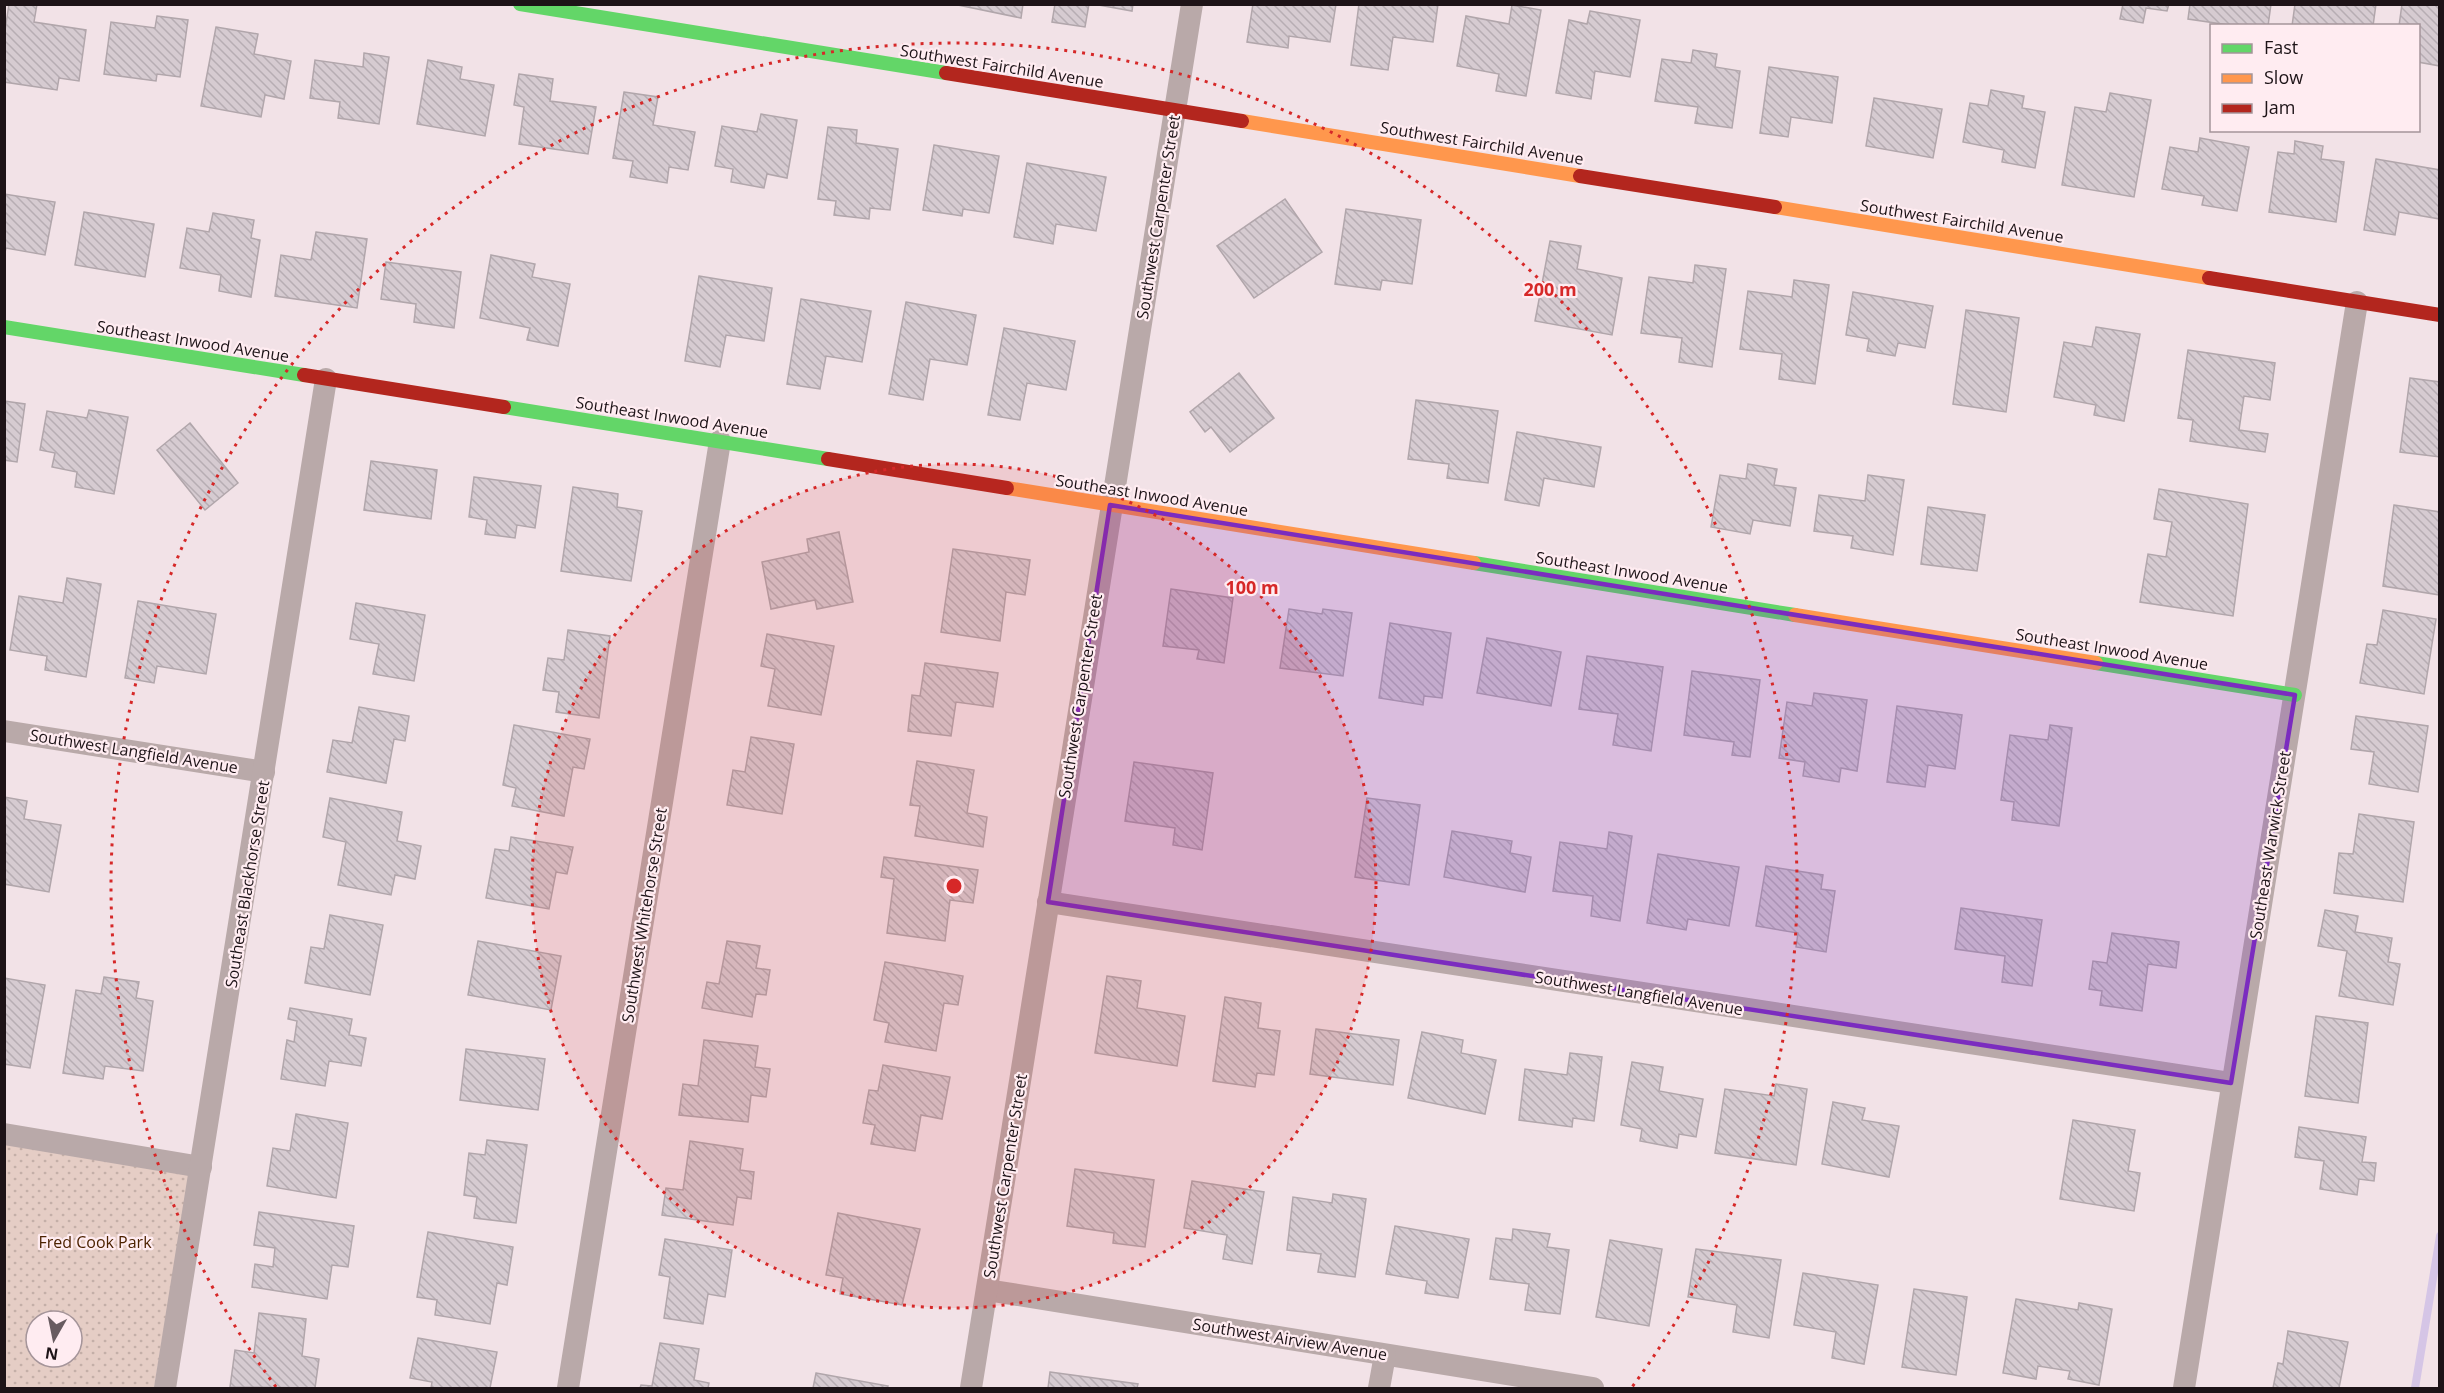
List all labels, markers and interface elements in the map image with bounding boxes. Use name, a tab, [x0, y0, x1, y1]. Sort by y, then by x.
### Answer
legend	[2210, 24, 2420, 132]
text: Fast	[2264, 35, 2298, 59]
street label: Southwest Fairchild Avenue	[899, 39, 1105, 93]
text: Slow	[2264, 65, 2303, 89]
text: Jam	[2262, 95, 2296, 119]
street label: Southwest Carpenter Street	[1131, 113, 1185, 321]
street label: Southwest Fairchild Avenue	[1379, 116, 1585, 170]
street label: Southwest Fairchild Avenue	[1859, 194, 2065, 248]
text: 200 m	[1523, 277, 1577, 301]
street label: Southeast Inwood Avenue	[95, 315, 291, 367]
street label: Southeast Inwood Avenue	[574, 391, 770, 443]
street label: Southeast Inwood Avenue	[1054, 469, 1250, 521]
street label: Southeast Inwood Avenue	[1534, 546, 1730, 598]
text: 100 m	[1225, 575, 1279, 599]
street label: Southwest Carpenter Street	[1053, 592, 1107, 800]
street label: Southeast Inwood Avenue	[2014, 623, 2210, 675]
street label: Southwest Langfield Avenue	[28, 724, 240, 778]
street label: Southeast Warwick Street	[2244, 749, 2296, 941]
street label: Southeast Blackhorse Street	[220, 778, 274, 989]
street label: Southwest Whitehorse Street	[616, 806, 672, 1024]
centre of rings	[944, 876, 964, 896]
street label: Southwest Langfield Avenue	[1533, 966, 1745, 1020]
street label: Southwest Carpenter Street	[978, 1072, 1032, 1280]
park label: Fred Cook Park	[38, 1231, 152, 1253]
north arrow	[24, 1309, 84, 1369]
street label: Southwest Airview Avenue	[1191, 1313, 1389, 1365]
text: N	[44, 1342, 60, 1366]

